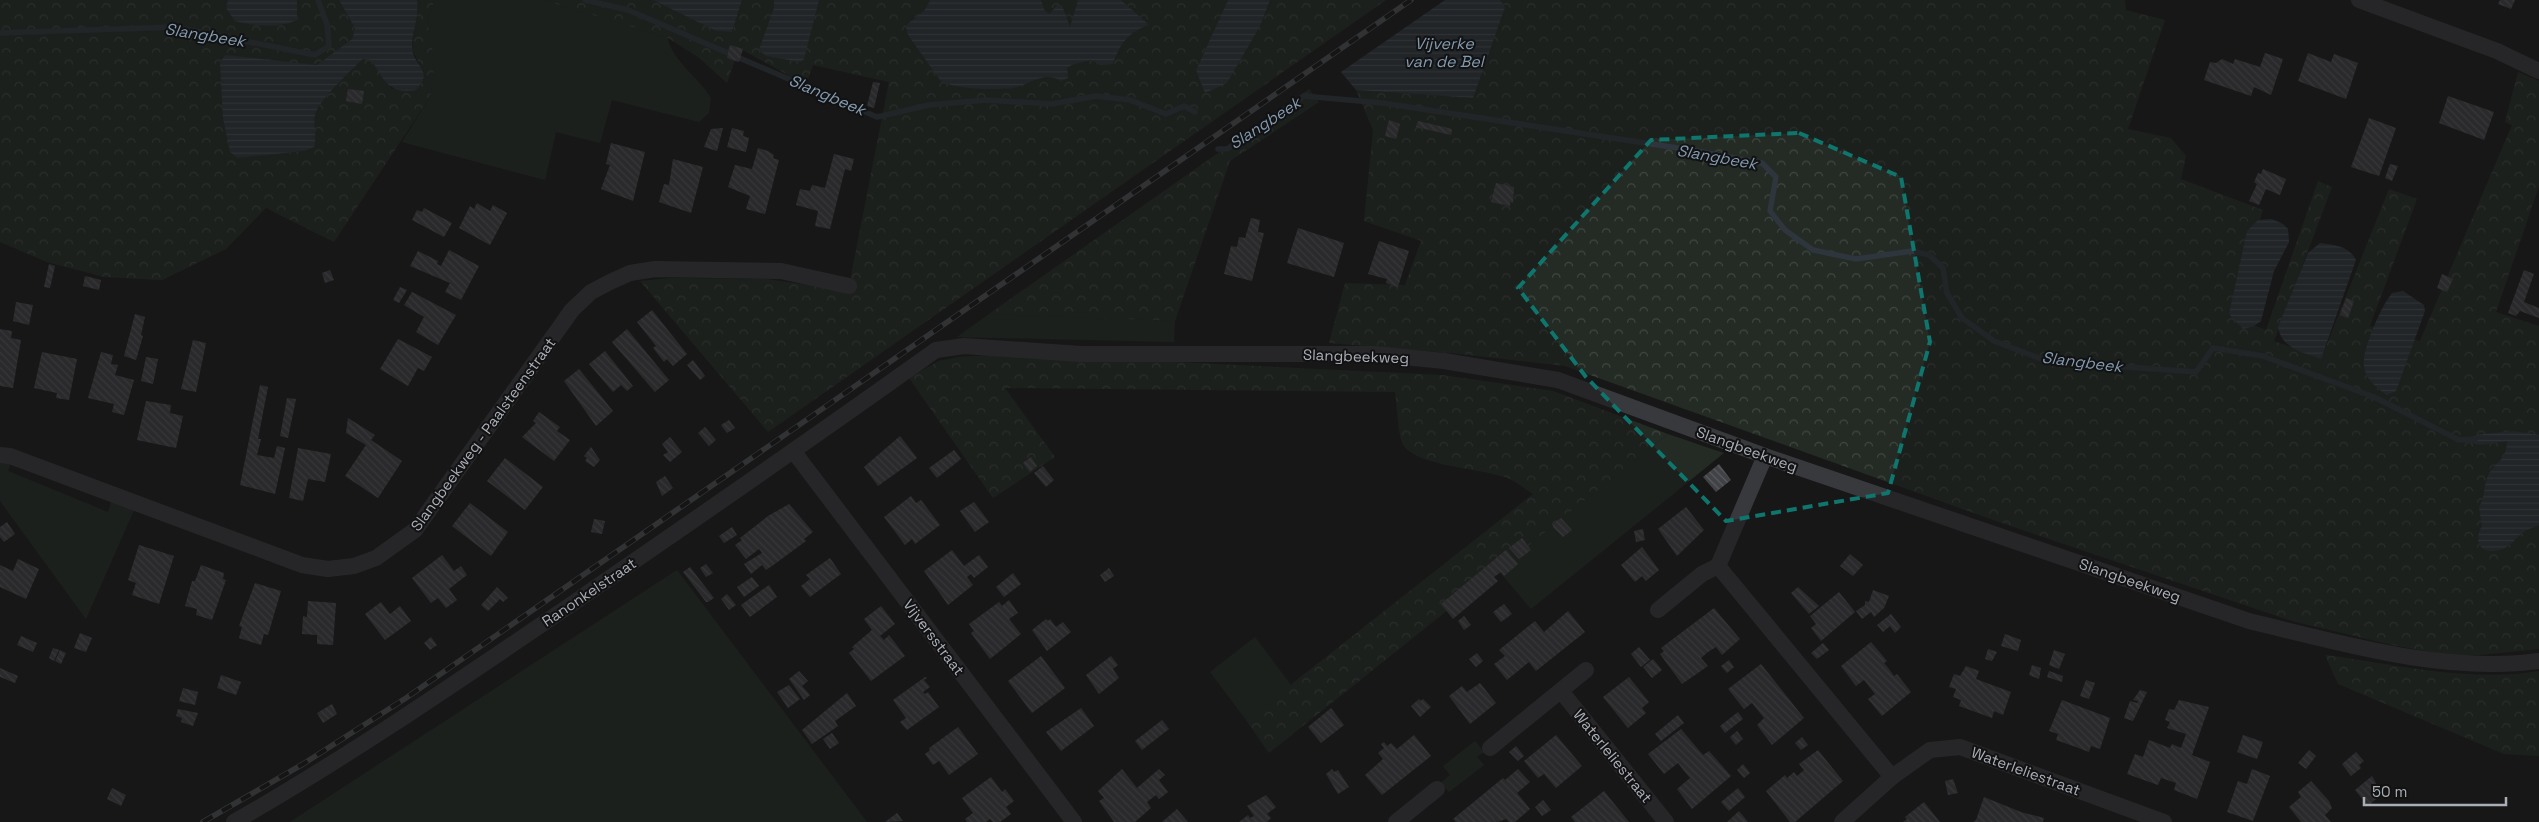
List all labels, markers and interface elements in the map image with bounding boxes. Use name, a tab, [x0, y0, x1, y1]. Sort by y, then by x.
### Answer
water label: Slangbeek	[163, 18, 249, 52]
water label: Vijverke van de Bel	[1404, 33, 1486, 72]
water label: Slangbeek	[786, 70, 871, 121]
water label: Slangbeek	[1225, 91, 1307, 154]
water label: Slangbeek	[1675, 140, 1761, 175]
street label: Slangbeekweg - Paalsteenstraat	[406, 333, 560, 535]
street label: Slangbeekweg	[1303, 345, 1409, 367]
water label: Slangbeek	[2041, 347, 2126, 378]
street label: Slangbeekweg	[1694, 422, 1800, 476]
street label: Ranonkelstraat	[538, 553, 640, 631]
street label: Slangbeekweg	[2077, 554, 2183, 606]
street label: Vijversstraat	[899, 595, 969, 679]
street label: Waterleliestraat	[1570, 705, 1657, 807]
street label: Waterleliestraat	[1969, 742, 2083, 800]
scale bar	[2364, 774, 2506, 806]
text: 50 m	[2372, 782, 2407, 801]

